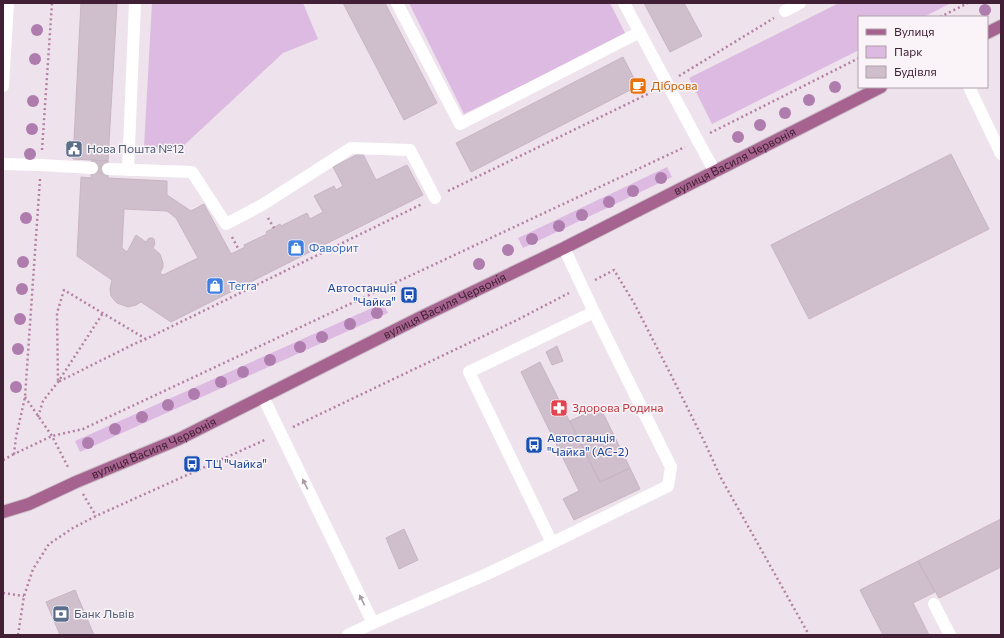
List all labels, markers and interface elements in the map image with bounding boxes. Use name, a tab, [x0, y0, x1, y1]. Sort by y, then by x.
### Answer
legend	[858, 16, 988, 88]
text: Вулиця	[894, 24, 935, 38]
text: Парк	[894, 44, 923, 58]
text: Будівля	[894, 64, 937, 78]
cafe icon: Діброва	[628, 76, 648, 96]
place label: Діброва	[651, 78, 698, 92]
street label: вулиця Василя Червонія	[671, 124, 798, 197]
public building icon: Нова Пошта №12	[64, 139, 84, 159]
place label: Нова Пошта №12	[87, 141, 185, 155]
shop icon: Фаворит	[286, 238, 306, 258]
place label: Фаворит	[309, 240, 359, 254]
street label: вулиця Василя Червонія	[380, 269, 508, 341]
shop icon: Terra	[205, 276, 225, 296]
place label: Terra	[228, 278, 257, 292]
place label: Автостанція "Чайка"	[328, 280, 396, 308]
bus stop icon: Автостанція "Чайка"	[399, 285, 419, 305]
pharmacy icon: Здорова Родина	[549, 398, 569, 418]
place label: Здорова Родина	[572, 400, 664, 414]
street label: вулиця Василя Червонія	[89, 413, 218, 481]
place label: Автостанція "Чайка" (АС-2)	[547, 430, 629, 458]
bus stop icon: Автостанція "Чайка" (АС-2)	[524, 435, 544, 455]
bus stop icon: ТЦ "Чайка"	[182, 454, 202, 474]
place label: ТЦ "Чайка"	[205, 456, 267, 470]
one-way arrow	[302, 478, 308, 489]
one-way arrow	[359, 595, 365, 606]
bank icon: Банк Львів	[51, 604, 71, 624]
place label: Банк Львів	[74, 606, 134, 620]

